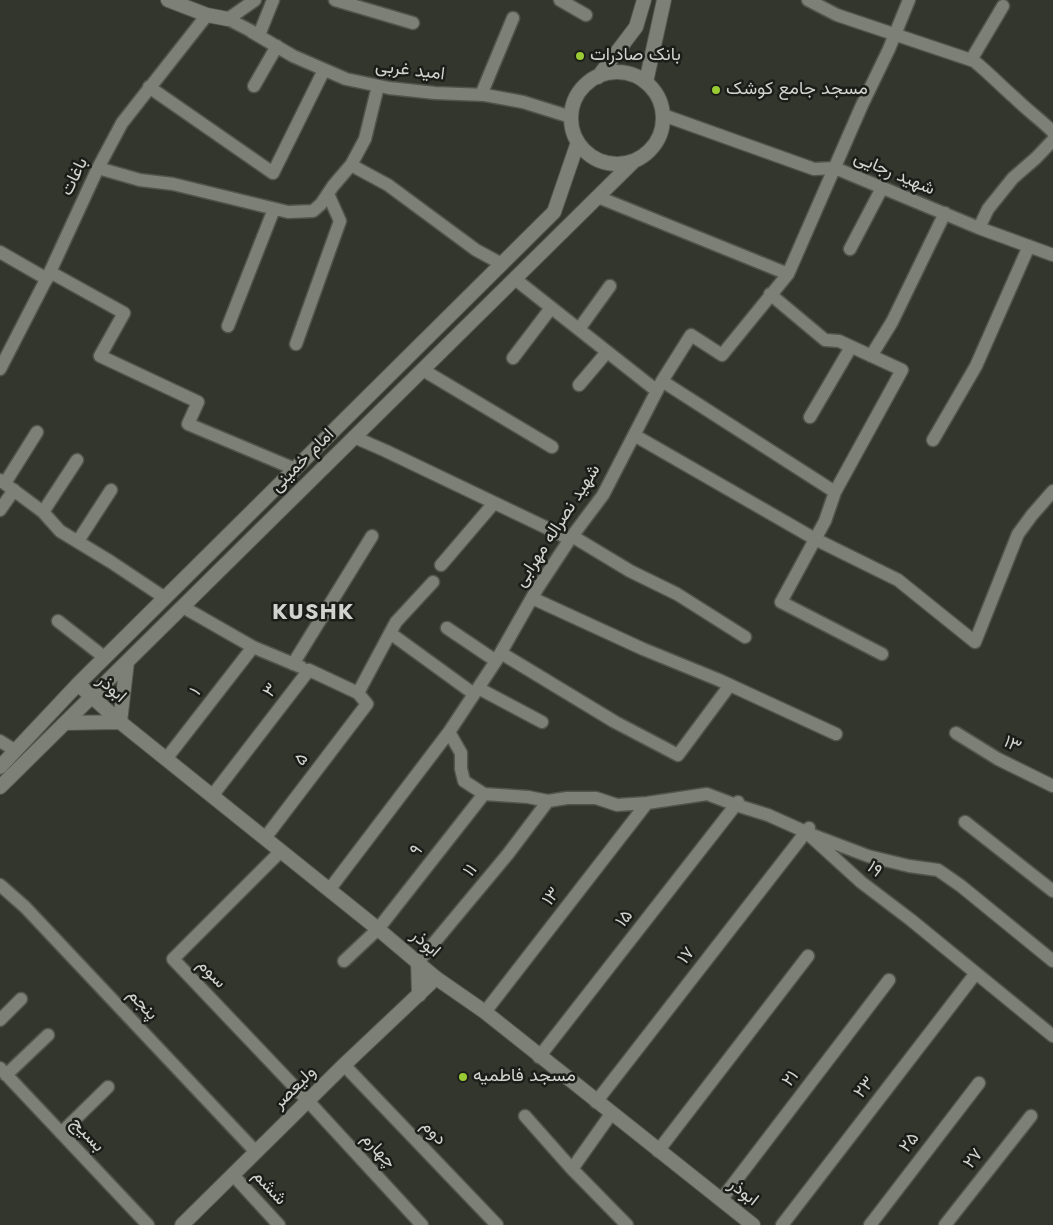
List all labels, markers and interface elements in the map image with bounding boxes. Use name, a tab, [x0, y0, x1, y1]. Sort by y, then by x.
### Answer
place label: بانک صادرات	[590, 45, 681, 67]
marker: بانک صادرات	[574, 50, 586, 62]
street label: امید غربی	[374, 56, 446, 86]
place label: مسجد جامع کوشک	[726, 79, 868, 101]
marker: مسجد جامع کوشک	[710, 84, 722, 96]
street label: شهید رجایی	[850, 147, 938, 201]
street label: باغات	[57, 154, 93, 200]
street label: امام خمینی	[267, 425, 339, 497]
street label: شهید نصراله مهرابی	[510, 460, 606, 592]
district label: KUSHK	[271, 601, 355, 627]
street label: ابوذر	[92, 670, 130, 708]
street label: ۳	[259, 680, 283, 702]
street label: ۱	[186, 683, 206, 701]
street label: ۱۳	[1000, 732, 1024, 758]
street label: ۵	[290, 749, 314, 771]
street label: ۹	[406, 841, 428, 861]
street label: ۱۹	[862, 857, 886, 883]
street label: ۱۱	[459, 860, 483, 882]
street label: ۱۳	[538, 884, 566, 910]
street label: ۱۵	[612, 906, 638, 932]
street label: ابوذر	[406, 925, 444, 963]
street label: ۱۷	[674, 943, 700, 969]
street label: سوم	[192, 955, 230, 993]
street label: پنجم	[122, 985, 162, 1025]
street label: ولیعصر	[269, 1062, 321, 1114]
place label: مسجد فاطمیه	[473, 1066, 576, 1088]
street label: ۲۱	[778, 1067, 804, 1091]
marker: مسجد فاطمیه	[457, 1071, 469, 1083]
street label: ۲۳	[850, 1073, 880, 1103]
street label: بسیج	[65, 1113, 109, 1157]
street label: دوم	[416, 1116, 450, 1150]
street label: ۲۵	[895, 1128, 925, 1158]
street label: چهارم	[356, 1129, 400, 1173]
street label: ۲۷	[959, 1144, 989, 1174]
street label: ششم	[247, 1166, 291, 1210]
street label: ابوذر	[724, 1175, 762, 1211]

